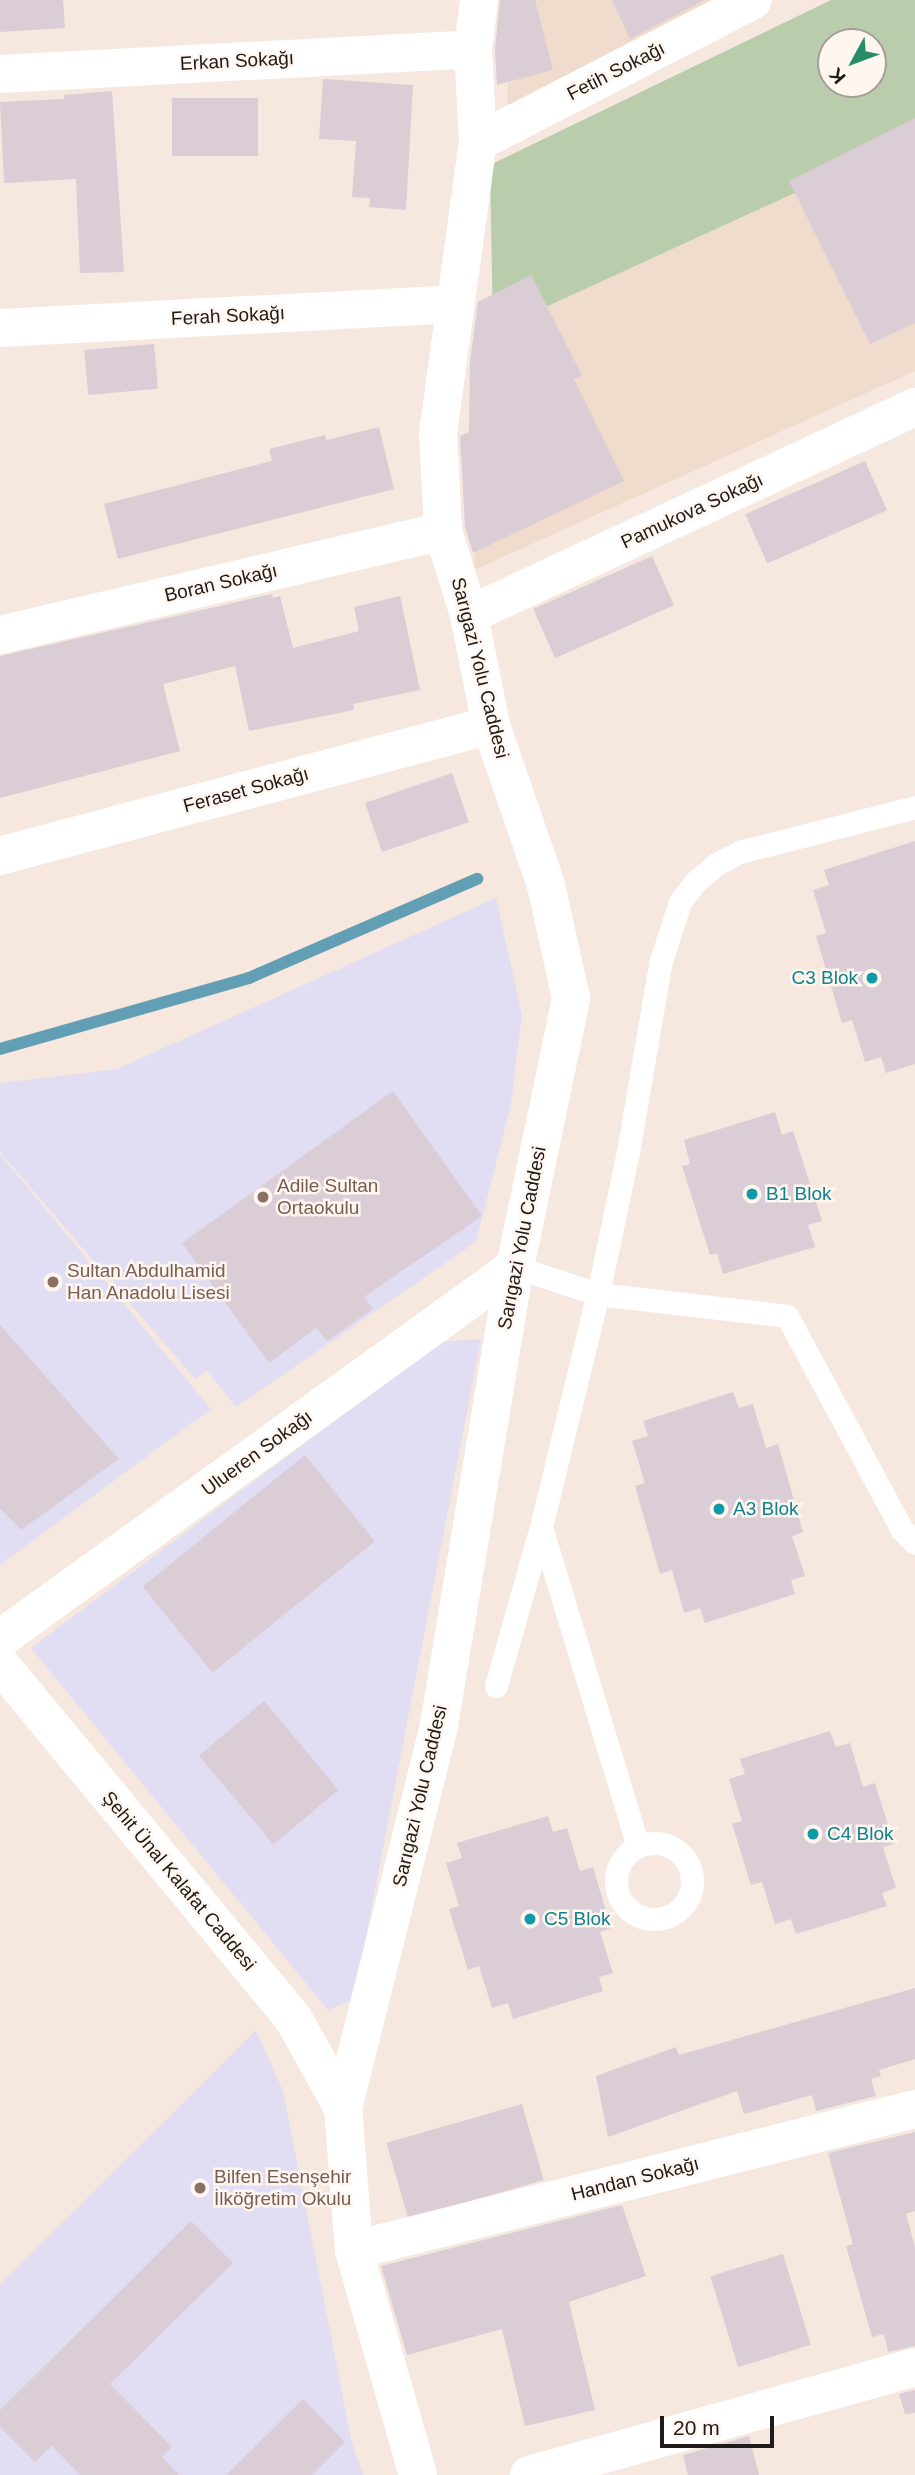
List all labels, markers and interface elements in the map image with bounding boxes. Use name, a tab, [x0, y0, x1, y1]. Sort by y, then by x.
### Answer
north arrow	[817, 28, 887, 98]
street label: Fetih Sokağı	[563, 37, 669, 105]
street label: Erkan Sokağı	[179, 47, 295, 75]
text: K	[825, 64, 850, 88]
street label: Ferah Sokağı	[170, 302, 286, 330]
street label: Pamukova Sokağı	[617, 468, 767, 554]
street label: Boran Sokağı	[162, 559, 280, 607]
street label: Sarıgazi Yolu Caddesi	[446, 575, 514, 761]
street label: Feraset Sokağı	[181, 762, 311, 818]
place label: C3 Blok	[791, 967, 858, 989]
marker: C3 Blok	[864, 970, 880, 986]
street label: Sarıgazi Yolu Caddesi	[493, 1144, 551, 1332]
place label: Adile Sultan Ortaokulu	[277, 1175, 378, 1219]
place label: B1 Blok	[766, 1183, 831, 1205]
marker: B1 Blok	[744, 1186, 760, 1202]
marker: Adile Sultan Ortaokulu	[255, 1189, 271, 1205]
place label: Sultan Abdulhamid Han Anadolu Lisesi	[67, 1260, 231, 1304]
marker: Sultan Abdulhamid Han Anadolu Lisesi	[45, 1274, 61, 1290]
street label: Ulueren Sokağı	[197, 1405, 317, 1501]
place label: A3 Blok	[733, 1498, 798, 1520]
marker: A3 Blok	[711, 1501, 727, 1517]
street label: Sarıgazi Yolu Caddesi	[388, 1703, 452, 1889]
street label: Şehit Ünal Kalafat Caddesi	[97, 1787, 261, 1975]
place label: C4 Blok	[827, 1823, 894, 1845]
marker: C4 Blok	[805, 1826, 821, 1842]
place label: C5 Blok	[544, 1908, 611, 1930]
marker: C5 Blok	[522, 1911, 538, 1927]
street label: Handan Sokağı	[569, 2152, 701, 2206]
place label: Bilfen Esenşehir İlköğretim Okulu	[214, 2166, 351, 2210]
marker: Bilfen Esenşehir İlköğretim Okulu	[192, 2180, 208, 2196]
scale bar	[663, 2402, 777, 2446]
text: 20 m	[673, 2416, 720, 2439]

